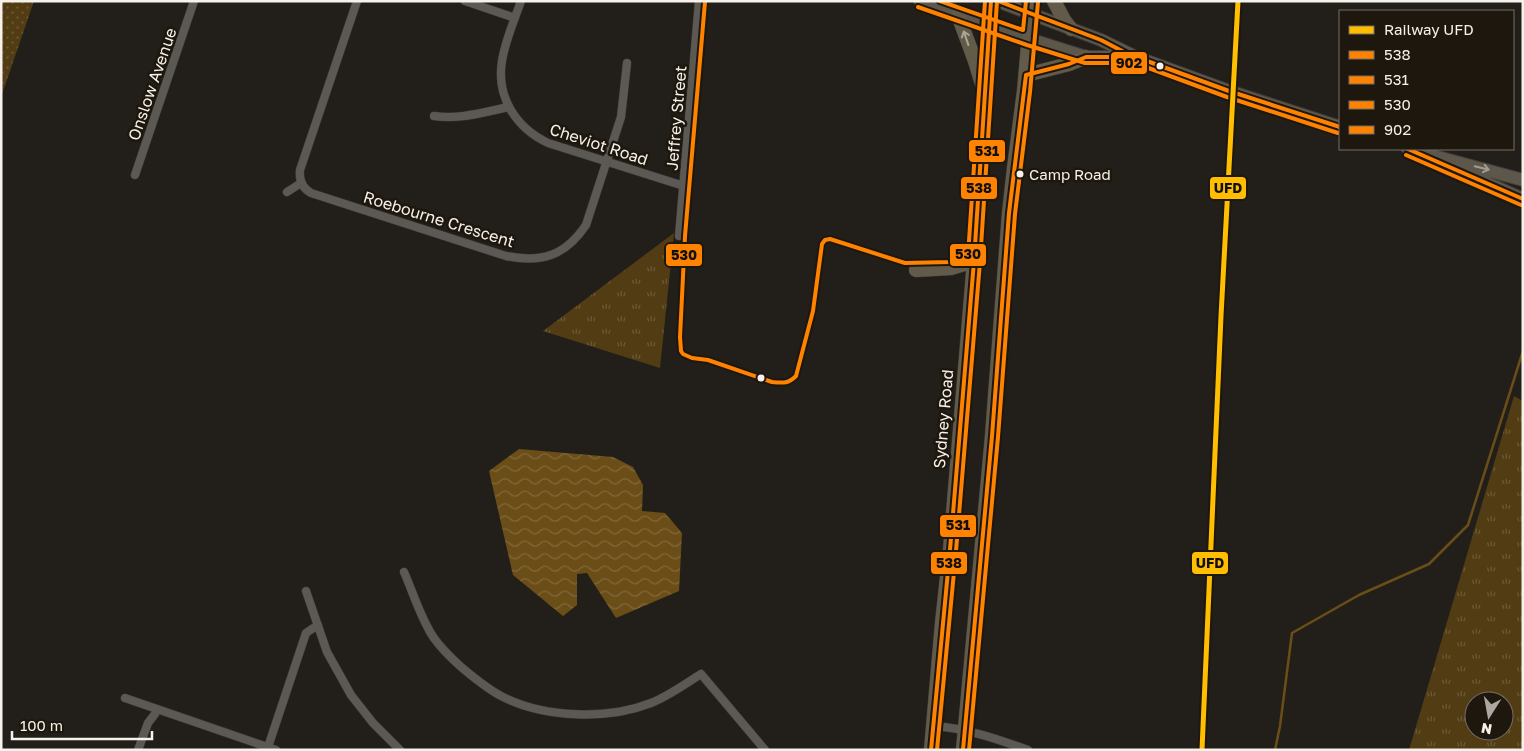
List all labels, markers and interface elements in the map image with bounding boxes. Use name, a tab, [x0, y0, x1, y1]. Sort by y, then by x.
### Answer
legend	[1339, 10, 1514, 150]
text: Railway UFD	[1384, 20, 1474, 38]
street label: Onslow Avenue	[123, 25, 181, 143]
one-way arrow	[961, 30, 970, 46]
text: 538	[1384, 45, 1411, 63]
line badge: 902	[1110, 51, 1148, 75]
text: 902	[1116, 54, 1143, 71]
unlabelled marker	[1155, 61, 1165, 71]
street label: Jeffrey Street	[661, 65, 691, 171]
text: 531	[1384, 70, 1409, 88]
text: 530	[1384, 95, 1411, 113]
street label: Cheviot Road	[547, 119, 651, 169]
text: 902	[1384, 120, 1411, 138]
line badge: 531	[968, 139, 1006, 163]
text: 531	[975, 142, 999, 159]
one-way arrow	[1473, 164, 1489, 174]
place label: Camp Road	[1029, 165, 1111, 183]
marker: Camp Road	[1015, 169, 1025, 179]
line badge: 538	[960, 176, 998, 200]
line badge: UFD	[1209, 176, 1247, 200]
text: 538	[966, 179, 992, 196]
text: UFD	[1214, 179, 1242, 196]
street label: Roebourne Crescent	[361, 187, 517, 251]
line badge: 530	[665, 243, 703, 267]
line badge: 530	[949, 243, 987, 267]
text: 530	[955, 245, 981, 262]
text: 530	[671, 246, 697, 263]
street label: Sydney Road	[929, 369, 957, 469]
unlabelled marker	[756, 373, 766, 383]
line badge: 531	[939, 514, 977, 538]
text: 531	[946, 516, 970, 533]
line badge: 538	[930, 551, 968, 575]
line badge: UFD	[1191, 551, 1229, 575]
text: 538	[936, 554, 962, 571]
text: UFD	[1196, 554, 1224, 571]
north arrow	[1464, 691, 1514, 741]
scale bar	[12, 708, 152, 740]
text: 100 m	[20, 716, 63, 734]
text: N	[1480, 720, 1493, 739]

